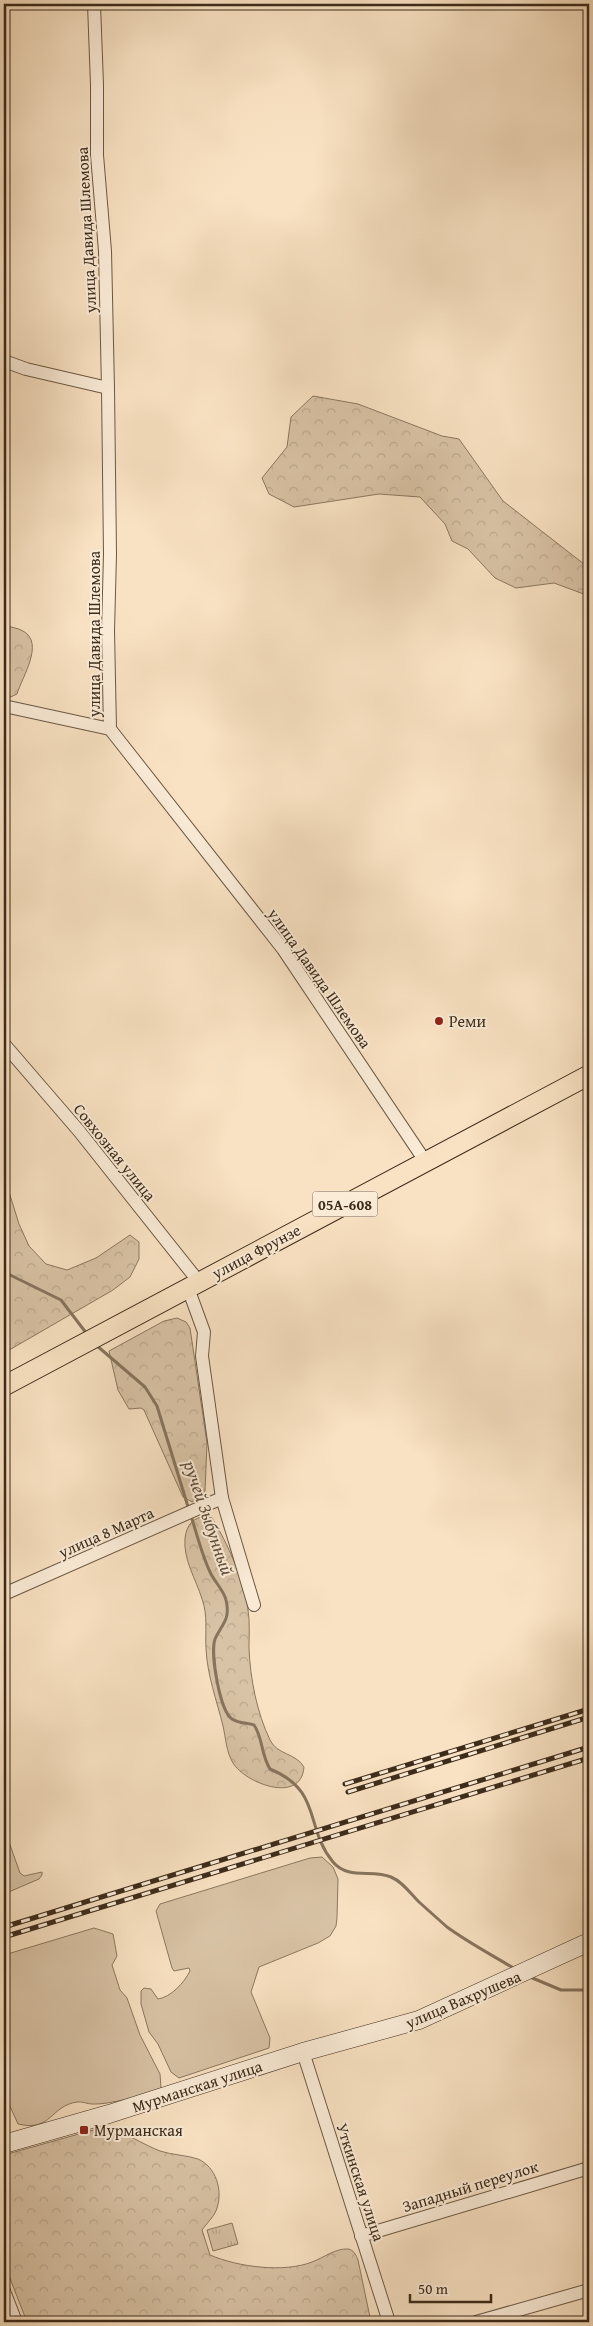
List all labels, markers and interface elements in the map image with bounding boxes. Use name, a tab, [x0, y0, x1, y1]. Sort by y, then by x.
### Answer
street label: улица Давида Шлемова	[70, 146, 102, 315]
street label: улица Давида Шлемова	[82, 550, 106, 718]
street label: улица Давида Шлемова	[262, 902, 378, 1053]
place label: Реми	[449, 1009, 487, 1033]
marker: Реми	[433, 1015, 445, 1027]
street label: Совхозная улица	[68, 1098, 162, 1206]
road number: 05А-608	[312, 1192, 378, 1216]
street label: улица Фрунзе	[206, 1217, 305, 1285]
water label: ручей Зыбунный	[176, 1456, 241, 1579]
street label: улица 8 Марта	[54, 1500, 158, 1564]
street label: улица Вахрушева	[401, 1964, 525, 2035]
street label: Мурманская улица	[129, 2054, 266, 2118]
place label: Мурманская	[94, 2118, 183, 2142]
street label: Уткинская улица	[331, 2120, 391, 2244]
marker: Мурманская	[78, 2124, 90, 2136]
street label: Западный переулок	[399, 2154, 541, 2218]
scale bar	[410, 2271, 492, 2303]
text: 50 m	[418, 2278, 449, 2299]

